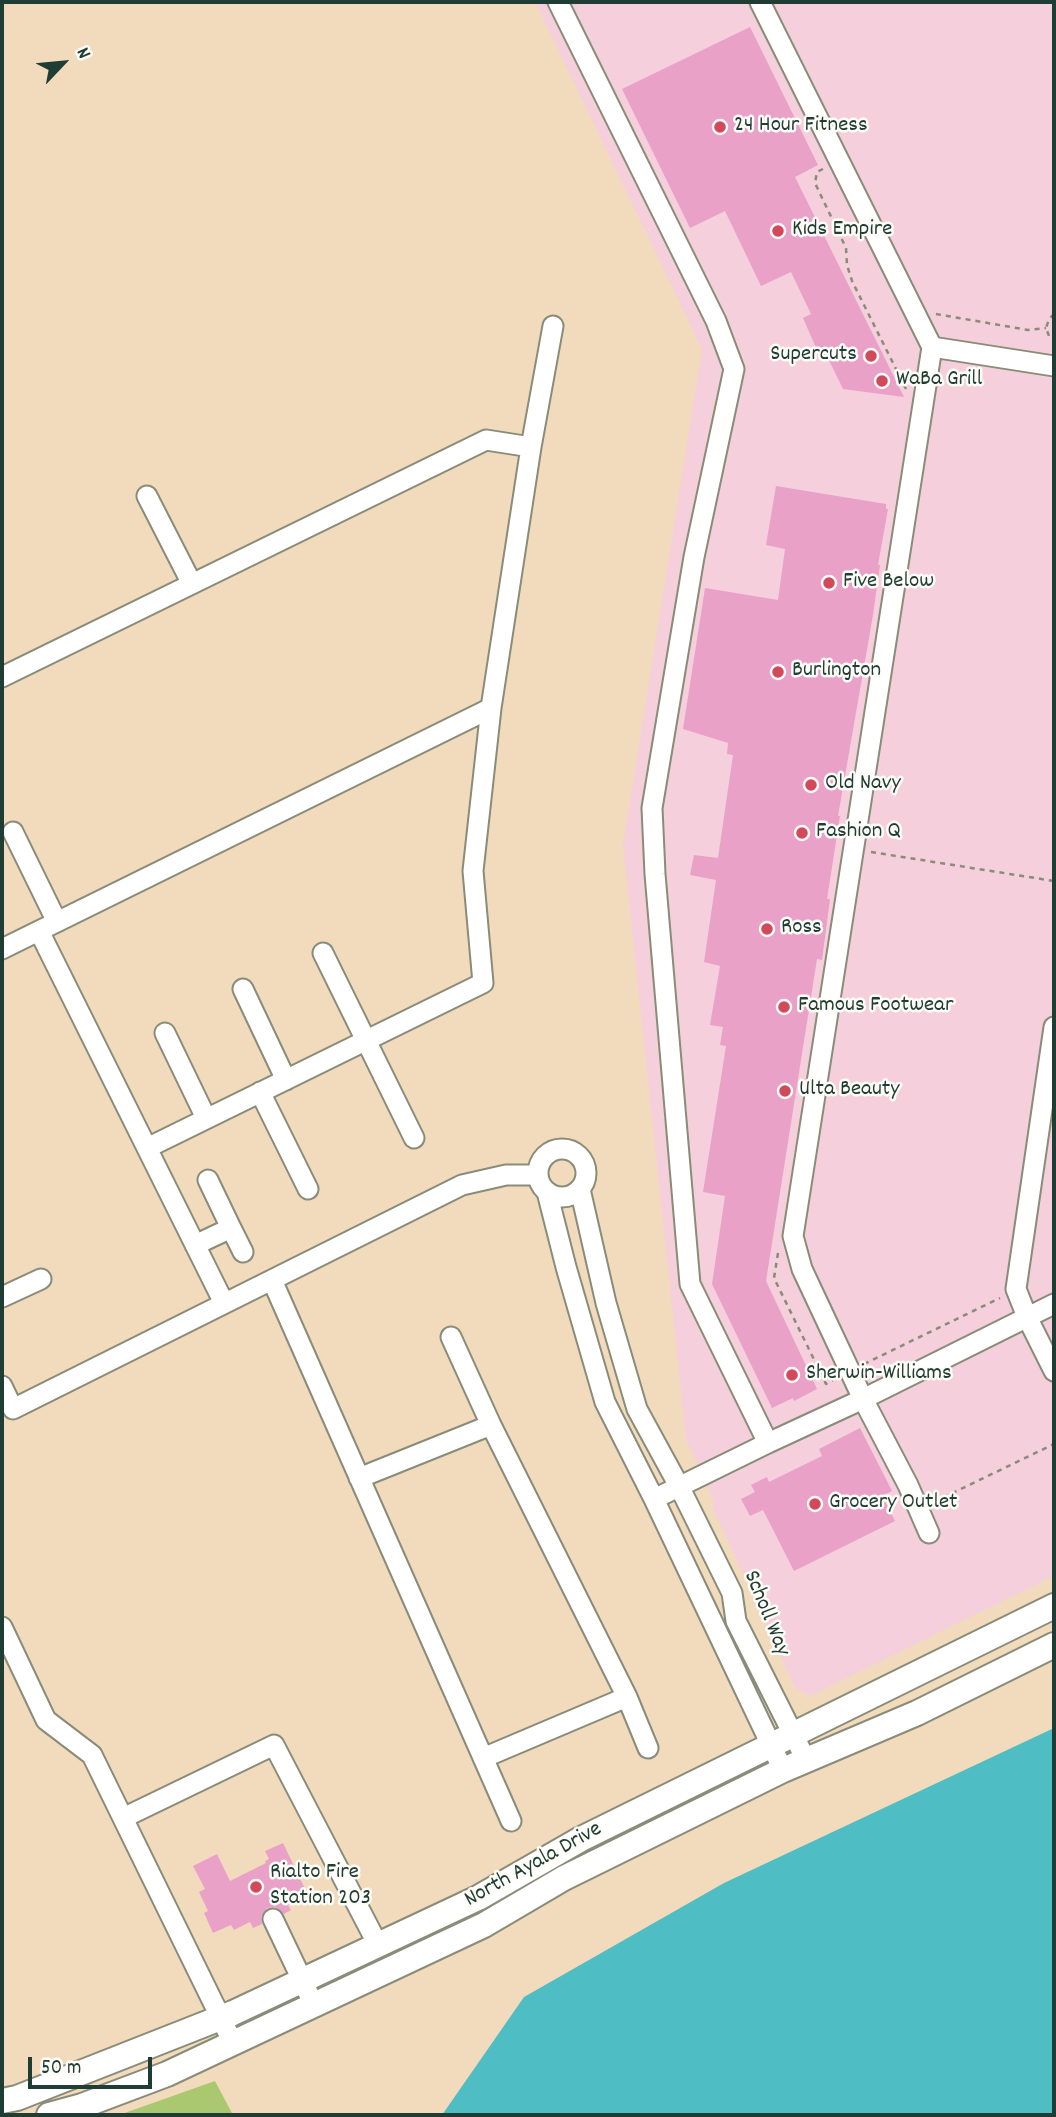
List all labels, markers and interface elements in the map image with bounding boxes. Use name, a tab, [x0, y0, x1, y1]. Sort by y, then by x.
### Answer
north arrow	[28, 28, 98, 98]
text: N	[68, 43, 97, 64]
place label: 24 Hour Fitness	[734, 113, 868, 141]
marker: 24 Hour Fitness	[712, 119, 728, 135]
place label: Kids Empire	[792, 217, 892, 245]
marker: Kids Empire	[770, 223, 786, 239]
place label: Supercuts	[770, 342, 857, 370]
marker: Supercuts	[863, 348, 879, 364]
place label: WaBa Grill	[896, 367, 982, 395]
marker: WaBa Grill	[874, 373, 890, 389]
place label: Five Below	[843, 569, 934, 597]
marker: Five Below	[821, 575, 837, 591]
place label: Burlington	[792, 658, 881, 686]
marker: Burlington	[770, 664, 786, 680]
place label: Old Navy	[825, 771, 901, 799]
marker: Old Navy	[803, 777, 819, 793]
place label: Fashion Q	[816, 819, 901, 847]
marker: Fashion Q	[794, 825, 810, 841]
place label: Ross	[781, 915, 822, 943]
marker: Ross	[759, 921, 775, 937]
place label: Famous Footwear	[798, 993, 953, 1021]
marker: Famous Footwear	[776, 999, 792, 1015]
place label: Ulta Beauty	[799, 1077, 900, 1105]
marker: Ulta Beauty	[777, 1083, 793, 1099]
place label: Sherwin-Williams	[806, 1361, 952, 1389]
marker: Sherwin-Williams	[784, 1367, 800, 1383]
place label: Grocery Outlet	[829, 1490, 958, 1518]
marker: Grocery Outlet	[807, 1496, 823, 1512]
street label: Scholl Way	[735, 1567, 795, 1661]
street label: North Ayala Drive	[460, 1817, 608, 1915]
place label: Rialto Fire Station 203	[270, 1860, 371, 1914]
marker: Rialto Fire Station 203	[248, 1879, 264, 1895]
scale bar	[32, 2044, 156, 2088]
text: 50 m	[41, 2054, 81, 2084]

